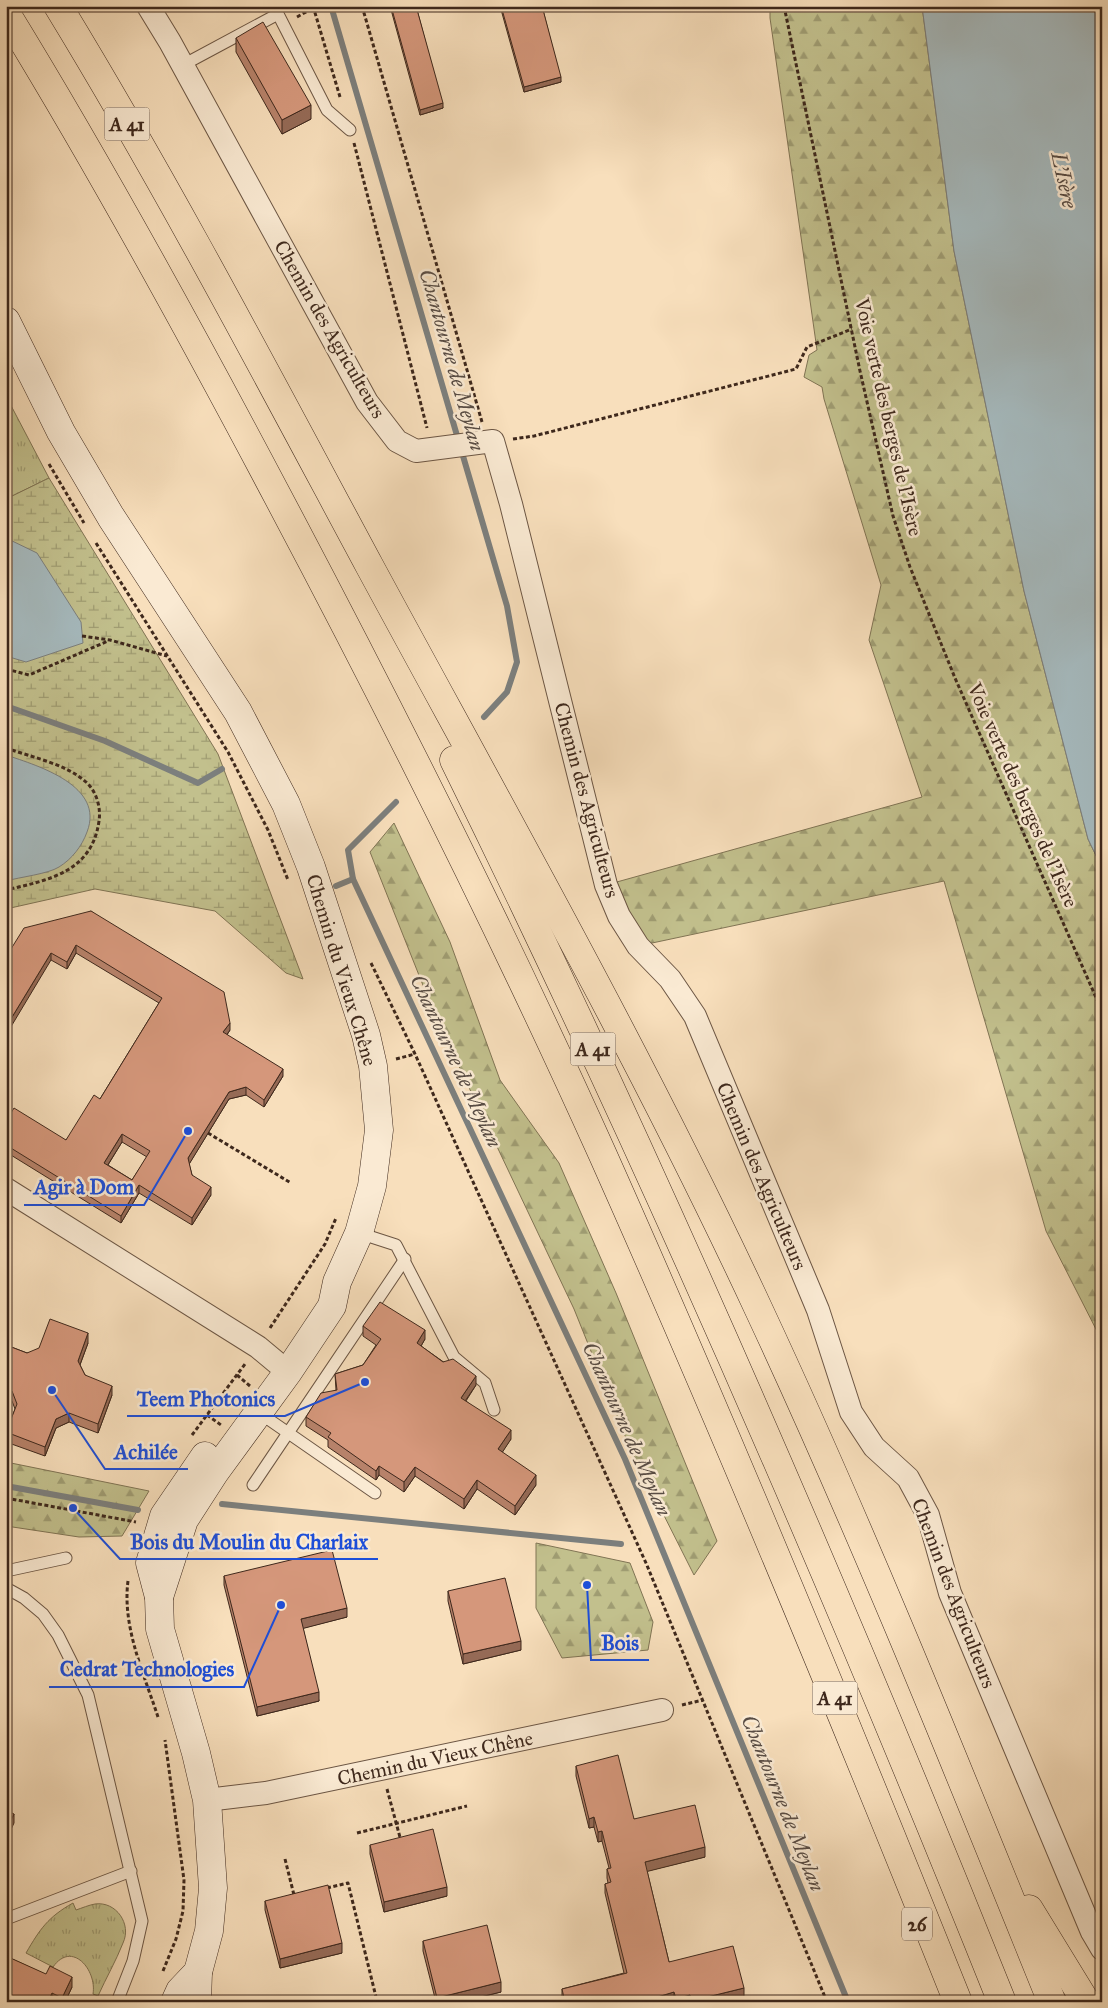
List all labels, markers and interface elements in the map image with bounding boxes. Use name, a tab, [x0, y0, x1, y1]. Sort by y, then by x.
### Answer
road number: A 41	[104, 108, 150, 140]
water label: L'Isère	[1045, 149, 1083, 212]
street label: Chemin des Agriculteurs	[268, 236, 391, 423]
water label: Chantourne de Meylan	[414, 266, 490, 454]
street label: Voie verte des berges de l'Isère	[849, 295, 928, 538]
street label: Voie verte des berges de l'Isère	[961, 678, 1083, 911]
street label: Chemin des Agriculteurs	[548, 700, 625, 901]
street label: Chemin du Vieux Chêne	[301, 871, 383, 1069]
water label: Chantourne de Meylan	[404, 970, 508, 1152]
road number: A 41	[570, 1032, 616, 1066]
street label: Chemin des Agriculteurs	[711, 1079, 812, 1274]
callout: Agir à Dom	[24, 1169, 144, 1205]
text: Agir à Dom	[32, 1174, 135, 1200]
water label: Chantourne de Meylan	[577, 1338, 677, 1520]
callout: Teem Photonics	[127, 1380, 285, 1416]
text: Teem Photonics	[136, 1386, 276, 1412]
callout: Achilée	[105, 1433, 188, 1469]
text: Achilée	[112, 1439, 178, 1465]
street label: Chemin des Agriculteurs	[906, 1495, 1001, 1692]
callout: Bois du Moulin du Charlaix	[120, 1523, 378, 1559]
text: Bois du Moulin du Charlaix	[130, 1529, 369, 1555]
callout: Bois	[591, 1624, 649, 1660]
text: Bois	[601, 1630, 639, 1656]
callout: Cedrat Technologies	[49, 1651, 244, 1687]
text: Cedrat Technologies	[60, 1656, 235, 1682]
road number: A 41	[812, 1682, 858, 1715]
water label: Chantourne de Meylan	[736, 1711, 830, 1895]
street label: Chemin du Vieux Chêne	[335, 1726, 535, 1790]
road number: 26	[902, 1908, 932, 1940]

